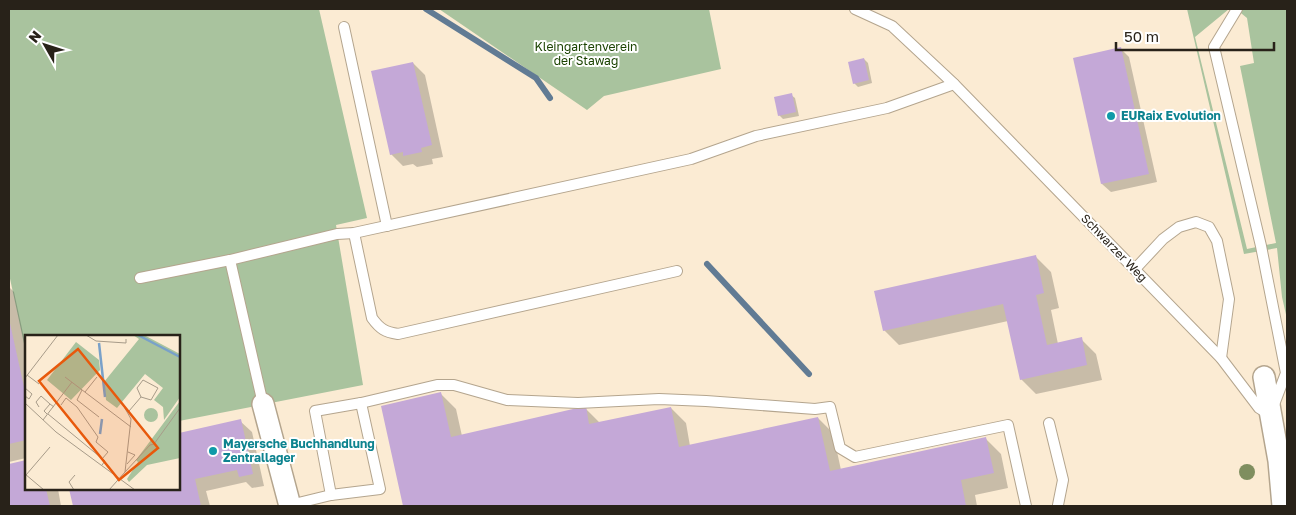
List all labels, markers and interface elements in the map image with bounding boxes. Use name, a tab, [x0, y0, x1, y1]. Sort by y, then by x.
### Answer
north arrow	[20, 20, 70, 70]
scale bar	[1116, 20, 1274, 52]
text: N	[25, 27, 44, 46]
text: 50 m	[1124, 27, 1159, 45]
park label: Kleingartenverein der Stawag	[535, 39, 637, 68]
place label: EURaix Evolution	[1121, 108, 1221, 123]
marker: EURaix Evolution	[1105, 110, 1117, 122]
street label: Schwarzer Weg	[1078, 211, 1151, 285]
inset map	[25, 335, 180, 490]
place label: Mayersche Buchhandlung Zentrallager	[223, 436, 375, 465]
marker: Mayersche Buchhandlung Zentrallager	[207, 445, 219, 457]

